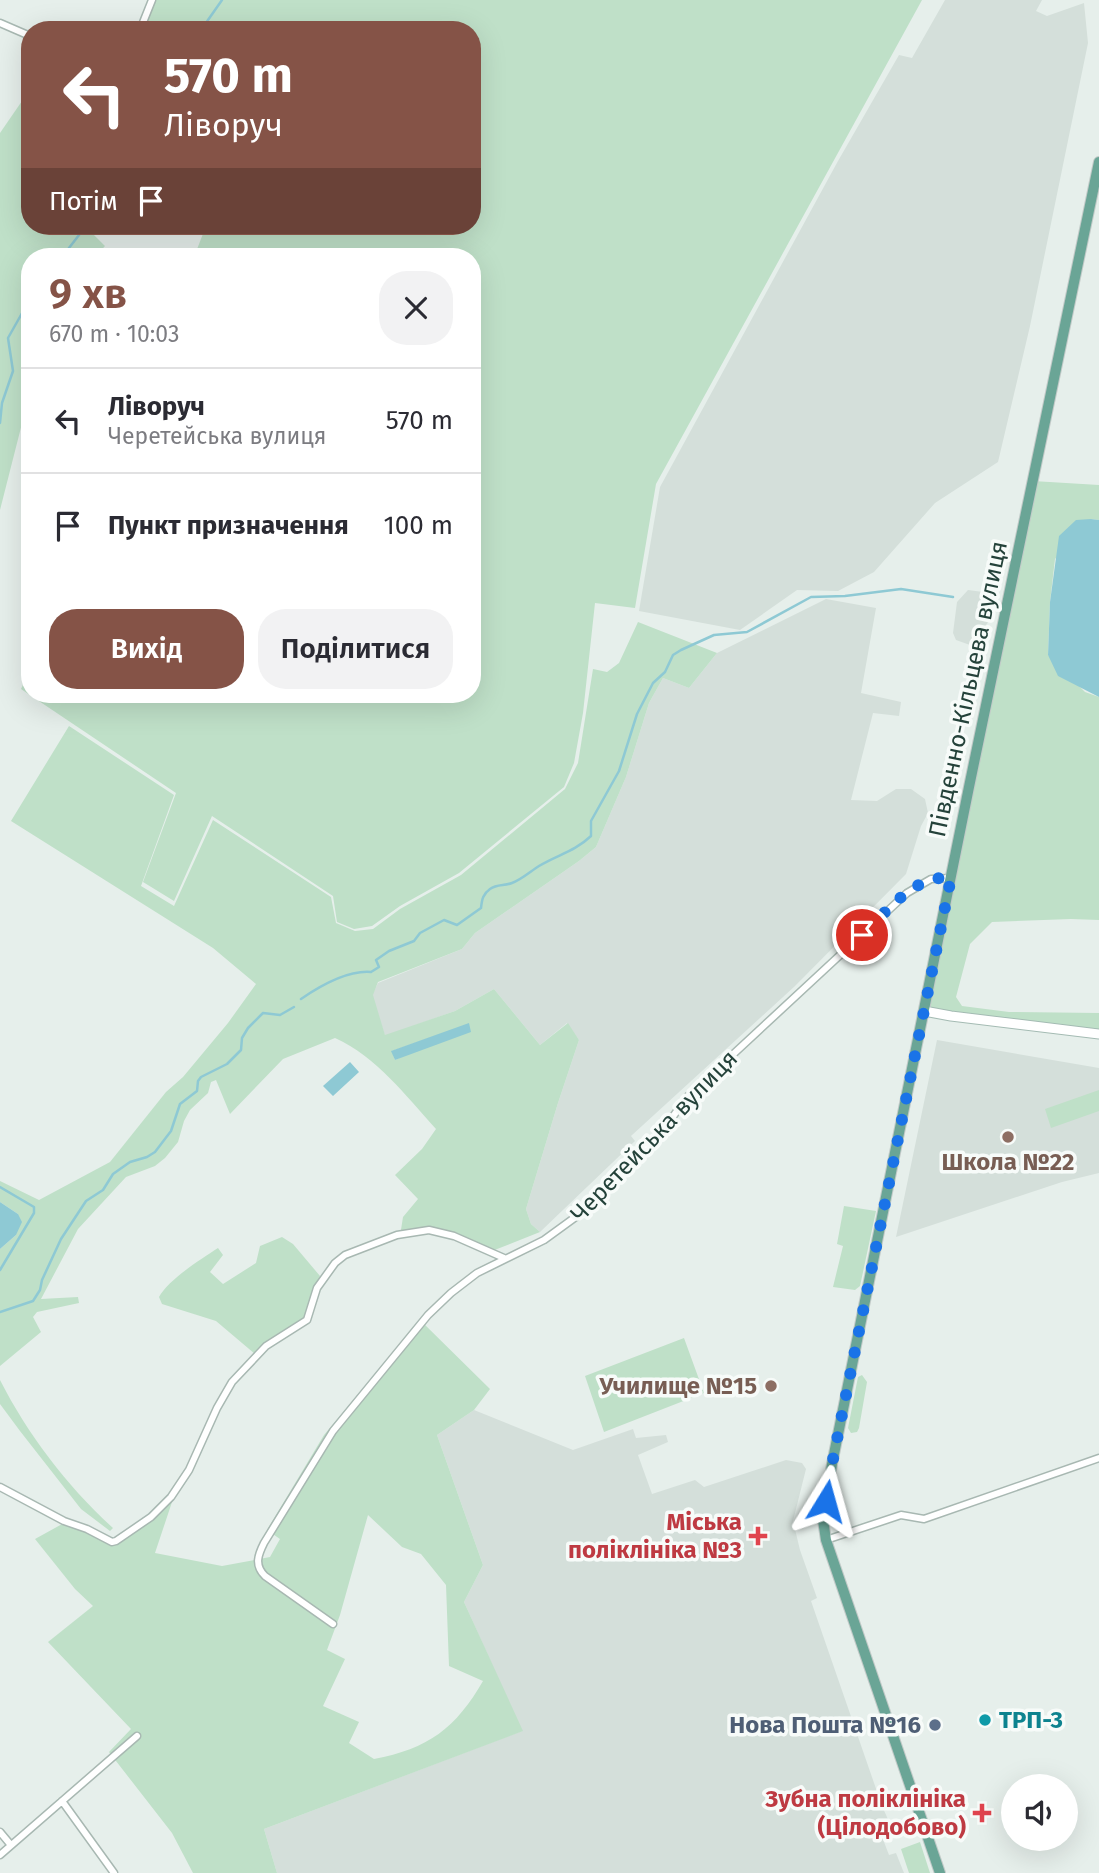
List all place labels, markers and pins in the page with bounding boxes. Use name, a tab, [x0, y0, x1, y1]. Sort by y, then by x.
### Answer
pin	[832, 905, 892, 965]
marker: Школа №22	[1000, 1129, 1016, 1145]
place label: Школа №22	[942, 1148, 1074, 1176]
place label: Училище №15	[599, 1372, 757, 1400]
marker: Училище №15	[763, 1378, 779, 1394]
place label: Міська поліклініка №3	[568, 1508, 742, 1564]
marker: Міська поліклініка №3	[748, 1526, 768, 1546]
place label: ТРП-3	[999, 1706, 1063, 1734]
place label: Нова Пошта №16	[729, 1711, 921, 1739]
marker: ТРП-3	[977, 1712, 993, 1728]
marker: Нова Пошта №16	[927, 1717, 943, 1733]
place label: Зубна поліклініка (Цілодобово)	[764, 1785, 966, 1841]
marker: Зубна поліклініка (Цілодобово)	[972, 1803, 992, 1823]

